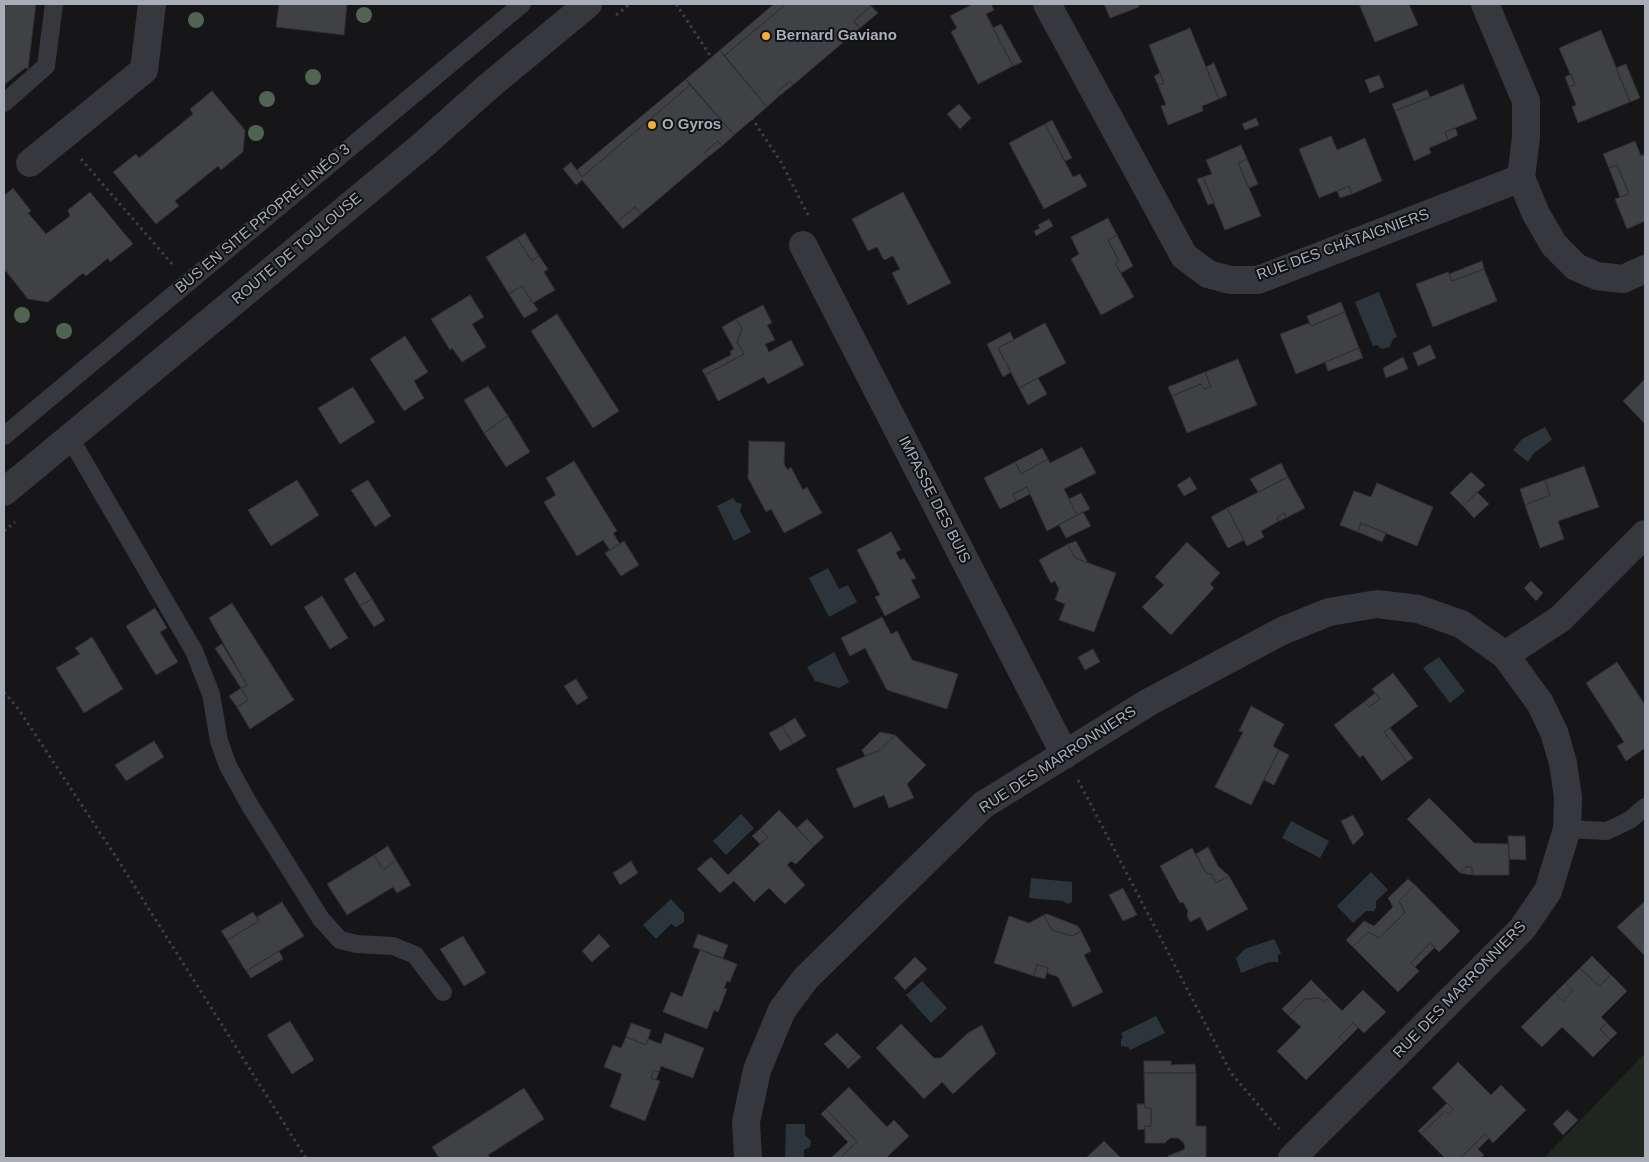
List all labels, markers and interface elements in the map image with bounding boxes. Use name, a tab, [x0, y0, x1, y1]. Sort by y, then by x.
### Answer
place label: Bernard Gaviano	[776, 27, 897, 45]
marker: Bernard Gaviano	[760, 30, 772, 42]
place label: O Gyros	[662, 116, 721, 134]
marker: O Gyros	[646, 119, 658, 131]
street label: BUS EN SITE PROPRE LINÉO 3	[172, 141, 354, 297]
street label: ROUTE DE TOULOUSE	[228, 189, 366, 309]
street label: RUE DES CHÂTAIGNIERS	[1254, 205, 1432, 285]
street label: IMPASSE DES BUIS	[894, 434, 974, 566]
street label: RUE DES MARRONNIERS	[976, 703, 1140, 817]
street label: RUE DES MARRONNIERS	[1390, 918, 1530, 1062]

